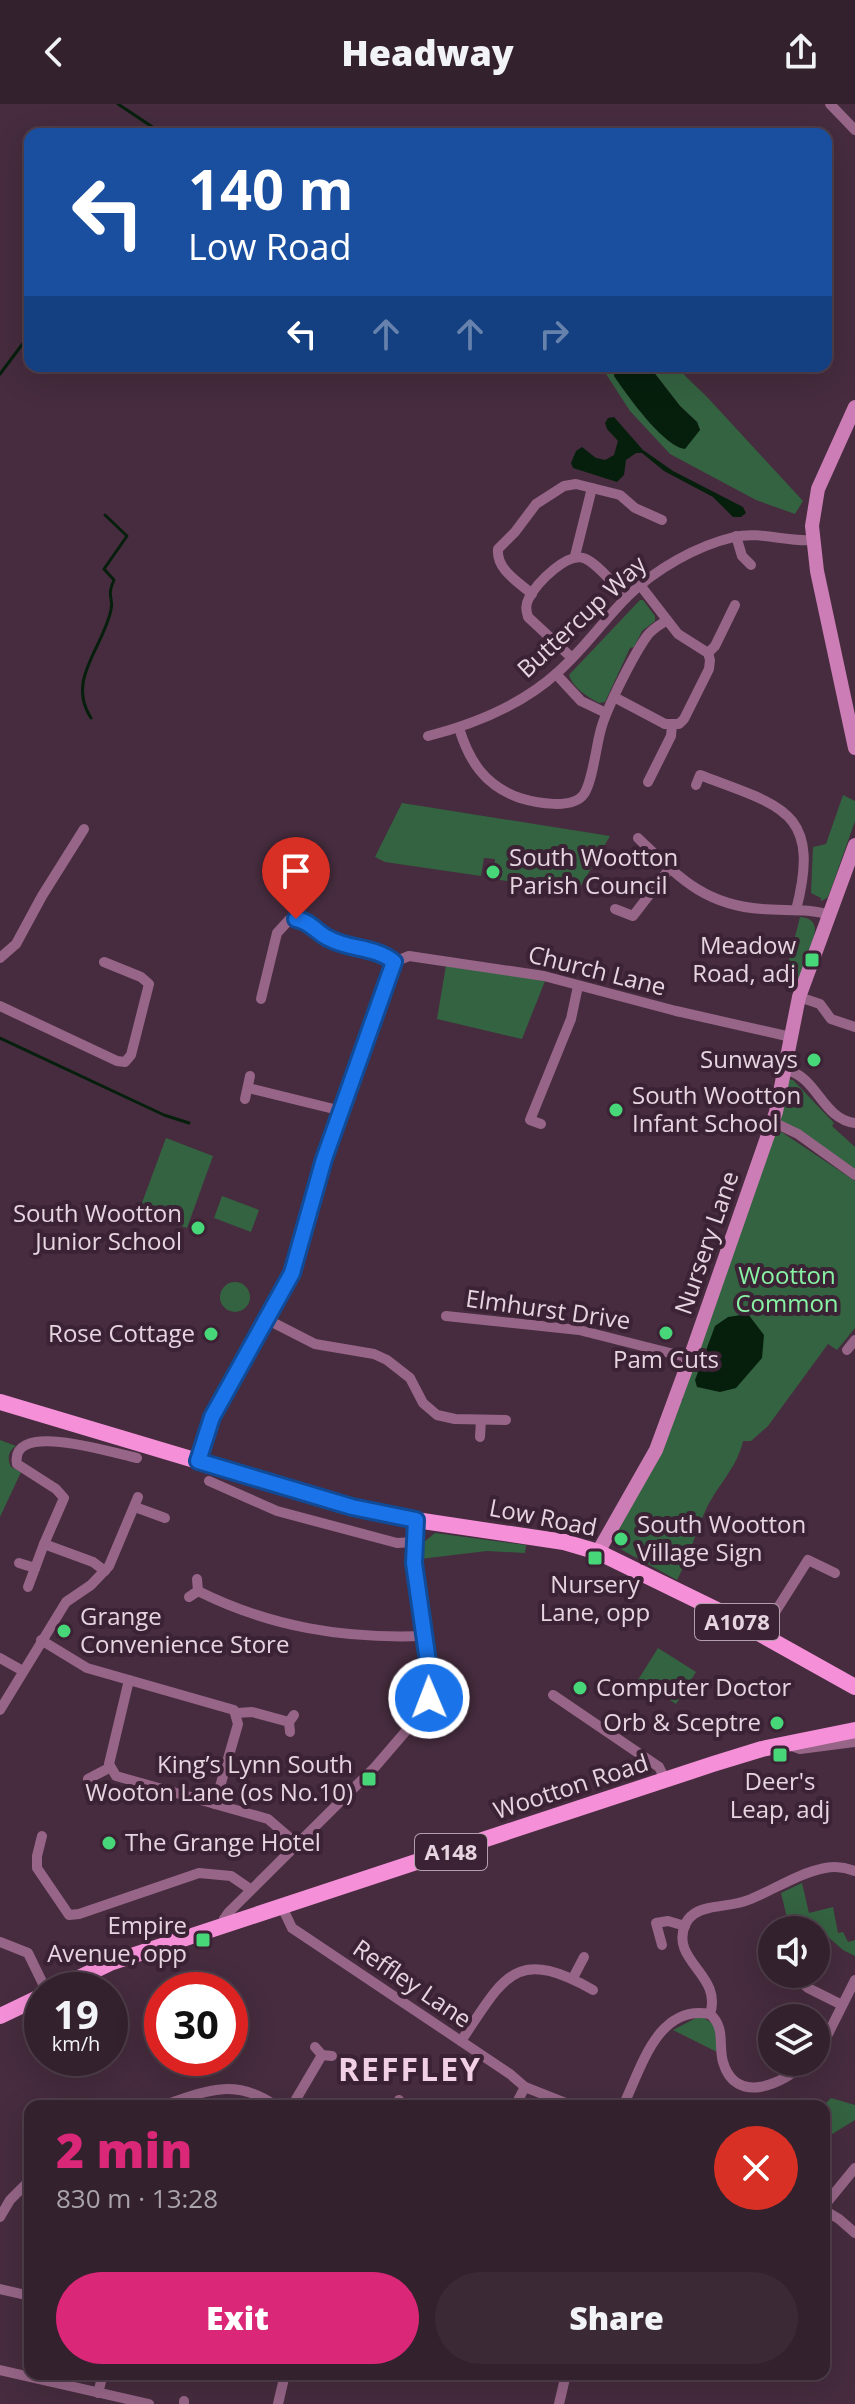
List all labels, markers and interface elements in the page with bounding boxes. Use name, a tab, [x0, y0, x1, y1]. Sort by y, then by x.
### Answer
text: Headway	[341, 28, 514, 77]
icon: back	[32, 30, 76, 74]
icon: share	[779, 30, 823, 74]
text: 140 m	[188, 150, 354, 226]
icon: left	[56, 160, 160, 264]
text: Low Road	[188, 222, 352, 271]
icon: left	[280, 312, 324, 356]
icon: ahead	[364, 312, 408, 356]
icon: ahead	[448, 312, 492, 356]
icon: right	[532, 312, 576, 356]
street label: Buttercup Way	[509, 547, 653, 684]
pin	[262, 837, 330, 919]
place label: South Wootton Parish Council	[509, 840, 678, 901]
icon: arrive	[274, 849, 318, 893]
marker: South Wootton Parish Council	[484, 863, 502, 881]
place label: Meadow Road, adj	[692, 928, 796, 989]
street label: Church Lane	[525, 936, 670, 1003]
marker: Meadow Road, adj	[803, 951, 821, 969]
place label: Sunways	[700, 1042, 798, 1075]
marker: Sunways	[805, 1051, 823, 1069]
place label: South Wootton Infant School	[632, 1078, 801, 1139]
marker: South Wootton Infant School	[607, 1101, 625, 1119]
street label: Nursery Lane	[666, 1166, 746, 1319]
place label: South Wootton Junior School	[13, 1196, 182, 1257]
marker: South Wootton Junior School	[189, 1219, 207, 1237]
park label: Wootton Common	[735, 1258, 839, 1319]
street label: Elmhurst Drive	[464, 1281, 633, 1336]
place label: Rose Cottage	[48, 1316, 195, 1349]
marker: Pam Cuts	[657, 1324, 675, 1342]
marker: Rose Cottage	[202, 1325, 220, 1343]
place label: Pam Cuts	[613, 1342, 719, 1375]
street label: Low Road	[487, 1490, 600, 1543]
place label: South Wootton Village Sign	[637, 1507, 806, 1568]
marker: South Wootton Village Sign	[612, 1530, 630, 1548]
marker: Nursery Lane, opp	[586, 1549, 604, 1567]
place label: Nursery Lane, opp	[540, 1567, 650, 1628]
place label: Grange Convenience Store	[80, 1599, 289, 1660]
road number: A1078	[695, 1604, 779, 1640]
marker: Grange Convenience Store	[55, 1622, 73, 1640]
position arrow	[387, 1656, 471, 1740]
place label: Computer Doctor	[596, 1670, 792, 1703]
marker: Computer Doctor	[571, 1679, 589, 1697]
place label: Orb & Sceptre	[603, 1705, 761, 1738]
marker: Orb & Sceptre	[768, 1714, 786, 1732]
street label: Wootton Road	[489, 1745, 652, 1826]
marker: Deer's Leap, adj	[771, 1746, 789, 1764]
place label: King’s Lynn South Wooton Lane (os No.10)	[85, 1747, 353, 1808]
place label: Deer's Leap, adj	[730, 1764, 830, 1825]
marker: King’s Lynn South Wooton Lane (os No.10)	[360, 1770, 378, 1788]
place label: The Grange Hotel	[125, 1825, 321, 1858]
marker: The Grange Hotel	[100, 1834, 118, 1852]
road number: A148	[415, 1834, 487, 1870]
place label: Empire Avenue, opp	[47, 1908, 187, 1969]
map controls	[758, 1916, 830, 2076]
button: sound	[758, 1916, 830, 1988]
marker: Empire Avenue, opp	[194, 1931, 212, 1949]
street label: Reffley Lane	[347, 1931, 479, 2035]
speed limit sign: 30	[144, 1972, 248, 2076]
text: 19	[53, 1986, 99, 2041]
button: layers	[758, 2004, 830, 2076]
text: km/h	[52, 2030, 100, 2057]
district label: REFFLEY	[338, 2047, 482, 2090]
text: 2 min	[56, 2117, 192, 2182]
button: close	[714, 2126, 798, 2210]
text: 830 m · 13:28	[56, 2180, 218, 2216]
button: Exit	[56, 2272, 419, 2364]
button: Share	[435, 2272, 798, 2364]

